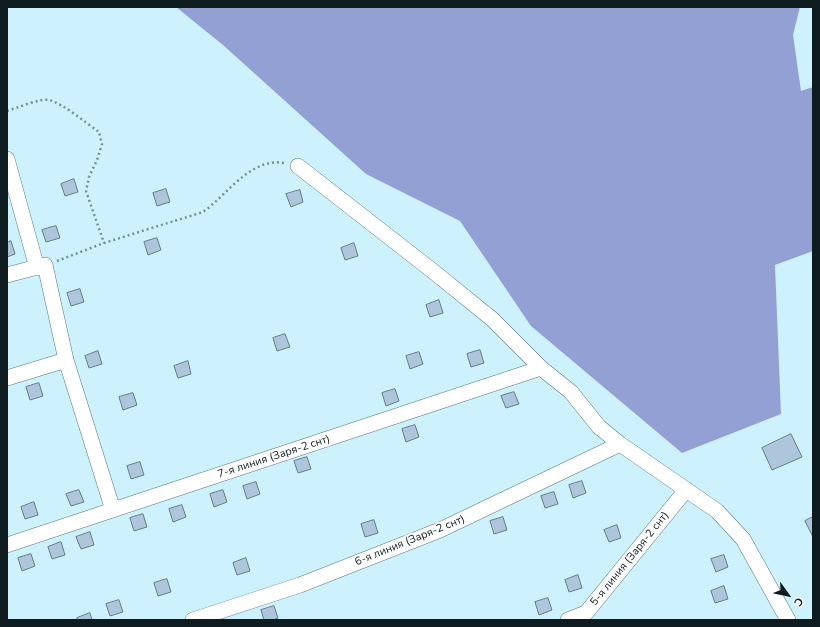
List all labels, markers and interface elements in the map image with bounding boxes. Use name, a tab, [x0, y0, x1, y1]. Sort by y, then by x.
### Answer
street label: 7-я линия (Заря-2 снт)	[216, 433, 332, 481]
street label: 5-я линия (Заря-2 снт)	[588, 509, 672, 609]
street label: 6-я линия (Заря-2 снт)	[353, 513, 467, 569]
north arrow	[768, 575, 808, 615]
text: С	[790, 595, 807, 609]

